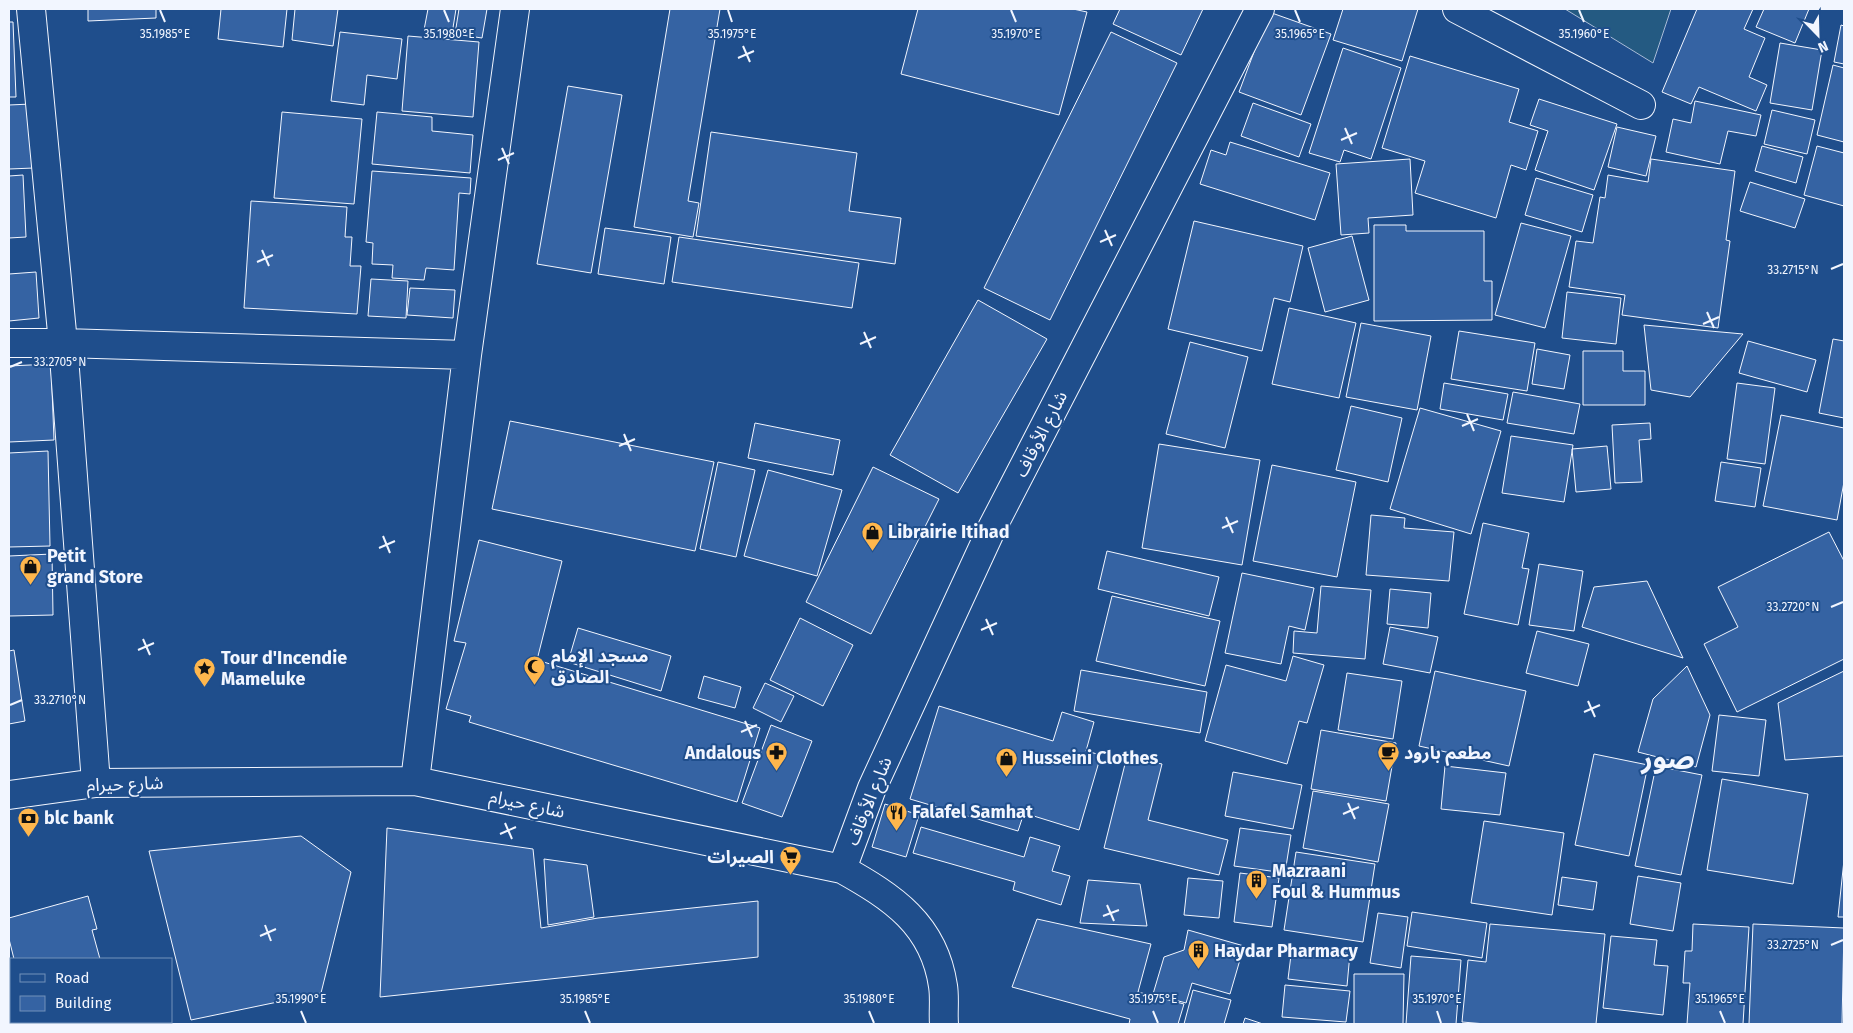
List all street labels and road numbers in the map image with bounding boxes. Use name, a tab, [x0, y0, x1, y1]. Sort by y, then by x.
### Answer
street label: شارع الأوقاف	[1010, 387, 1075, 482]
street label: شارع الأوقاف	[841, 753, 900, 850]
street label: شارع حيرام	[86, 772, 164, 799]
street label: شارع حيرام	[487, 785, 567, 826]

